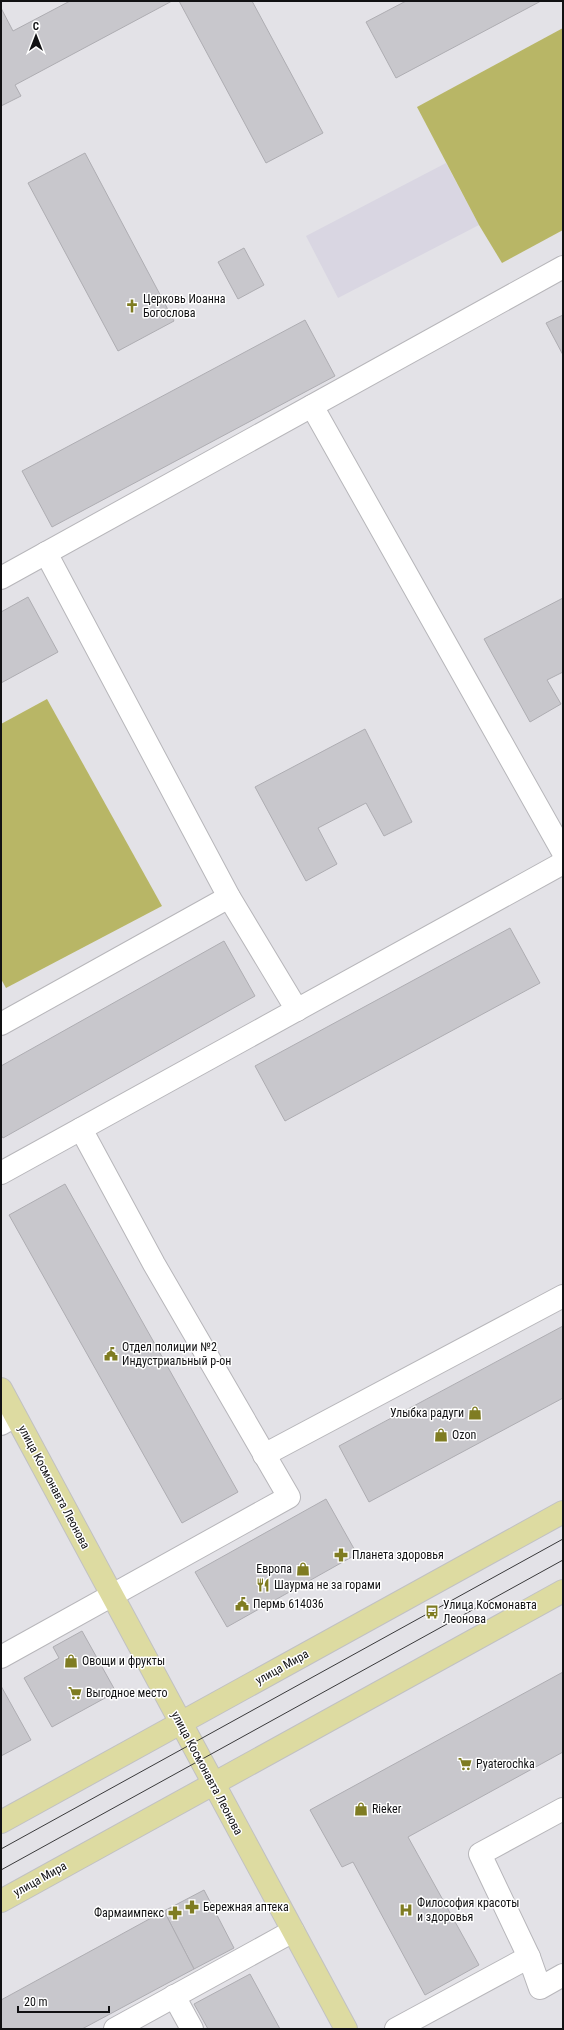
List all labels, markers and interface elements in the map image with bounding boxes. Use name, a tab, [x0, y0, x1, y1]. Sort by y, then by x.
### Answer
north arrow	[16, 16, 56, 56]
text: С	[33, 20, 39, 33]
place label: Церковь Иоанна Богослова	[143, 292, 226, 320]
church icon: Церковь Иоанна Богослова	[124, 298, 140, 314]
place label: Отдел полиции №2 Индустриальный р-он	[122, 1340, 231, 1368]
public building icon: Отдел полиции №2 Индустриальный р-он	[103, 1346, 119, 1362]
shop icon: Улыбка радуги	[467, 1405, 483, 1421]
place label: Улыбка радуги	[390, 1406, 464, 1420]
street label: улица Космонавта Леонова	[15, 1423, 93, 1551]
shop icon: Ozon	[433, 1427, 449, 1443]
place label: Ozon	[452, 1428, 476, 1442]
pharmacy icon: Планета здоровья	[333, 1547, 349, 1563]
place label: Планета здоровья	[352, 1548, 444, 1562]
shop icon: Европа	[295, 1561, 311, 1577]
place label: Европа	[256, 1562, 292, 1576]
restaurant icon: Шаурма не за горами	[255, 1577, 271, 1593]
place label: Шаурма не за горами	[274, 1578, 381, 1592]
public building icon: Пермь 614036	[234, 1596, 250, 1612]
place label: Пермь 614036	[253, 1597, 324, 1611]
place label: Улица Космонавта Леонова	[443, 1598, 537, 1626]
bus stop icon: Улица Космонавта Леонова	[424, 1604, 440, 1620]
street label: улица Мира	[253, 1647, 311, 1687]
shop icon: Овощи и фрукты	[63, 1653, 79, 1669]
place label: Овощи и фрукты	[82, 1654, 165, 1668]
supermarket icon: Выгодное место	[67, 1685, 83, 1701]
place label: Выгодное место	[86, 1686, 167, 1700]
street label: улица Космонавта Леонова	[168, 1709, 246, 1837]
supermarket icon: Pyaterochka	[457, 1756, 473, 1772]
place label: Pyaterochka	[476, 1757, 535, 1771]
shop icon: Rieker	[353, 1801, 369, 1817]
place label: Rieker	[372, 1802, 402, 1816]
street label: улица Мира	[11, 1859, 69, 1899]
place label: Философия красоты и здоровья	[417, 1896, 519, 1924]
pharmacy icon: Бережная аптека	[184, 1899, 200, 1915]
place label: Бережная аптека	[203, 1900, 289, 1914]
hospital icon: Философия красоты и здоровья	[398, 1902, 414, 1918]
pharmacy icon: Фармаимпекс	[167, 1905, 183, 1921]
place label: Фармаимпекс	[94, 1906, 164, 1920]
scale bar	[18, 1988, 109, 2014]
text: 20 m	[24, 1995, 48, 2009]

